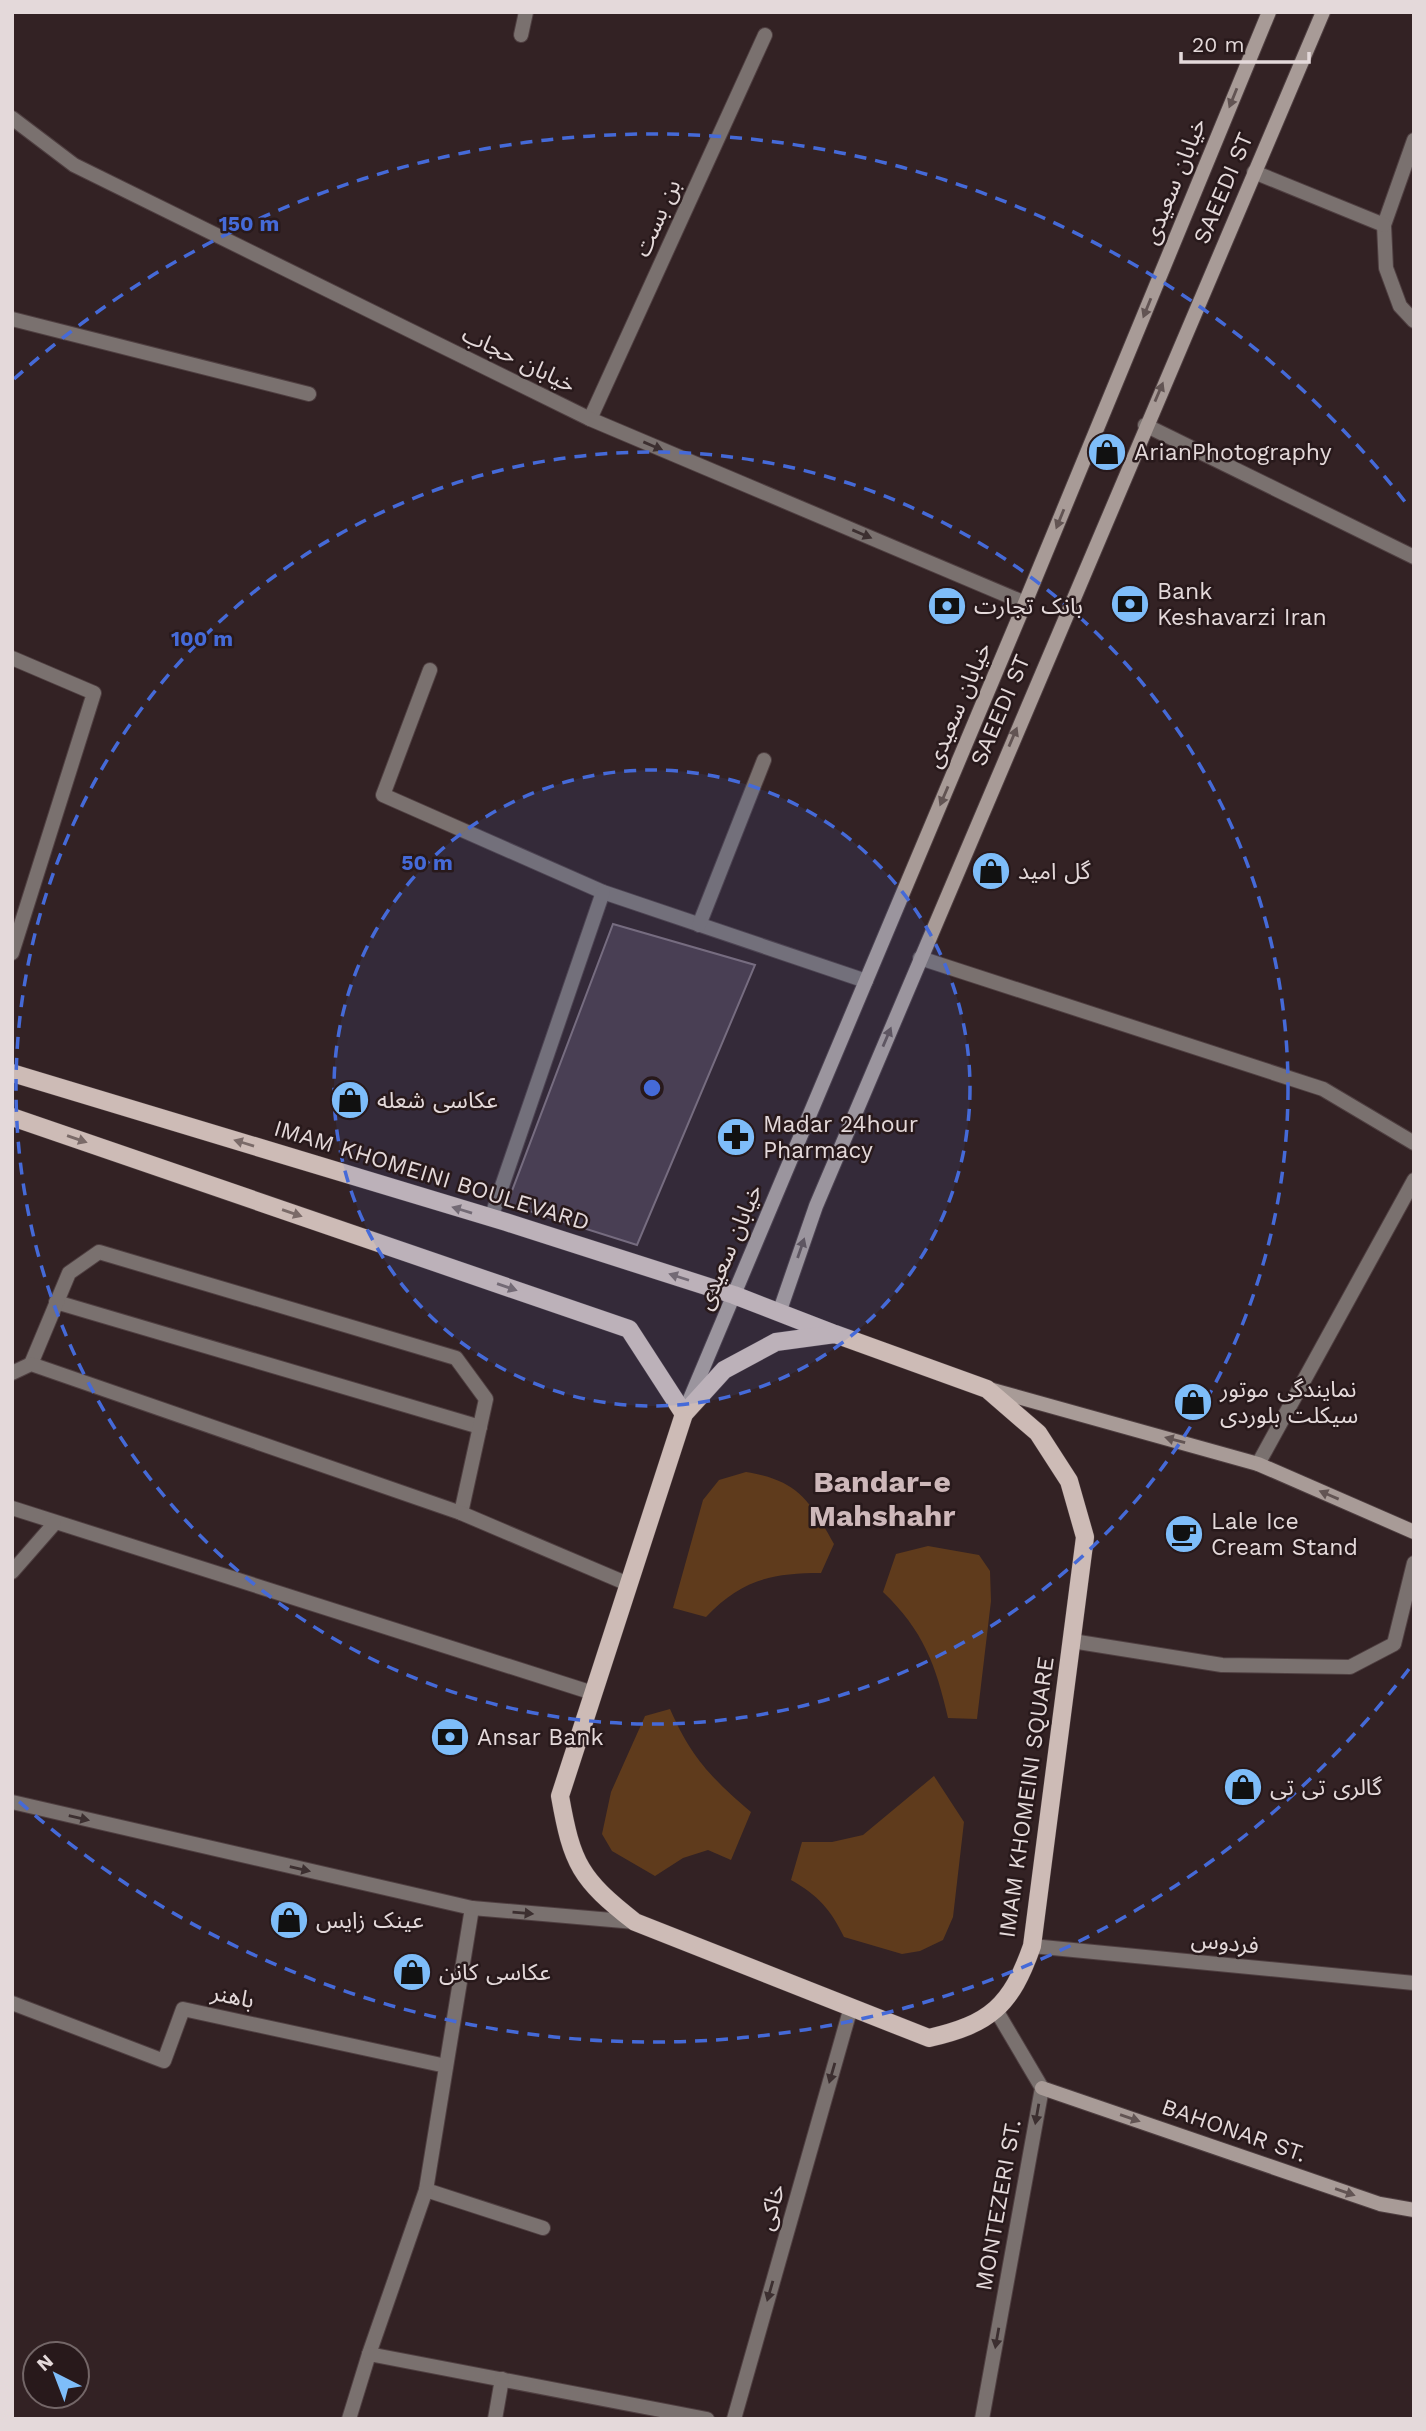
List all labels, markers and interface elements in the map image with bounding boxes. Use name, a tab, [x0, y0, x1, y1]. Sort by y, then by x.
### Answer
scale bar	[1181, 21, 1309, 65]
text: 20 m	[1192, 32, 1244, 57]
one-way arrow	[1228, 88, 1239, 109]
street label: خیابان سعیدی	[1137, 114, 1212, 248]
street label: SAEEDI ST	[1188, 128, 1259, 248]
street label: بن بست	[629, 175, 686, 261]
text: 150 m	[219, 211, 279, 236]
one-way arrow	[1141, 298, 1152, 319]
street label: خیابان حجاب	[458, 320, 580, 399]
one-way arrow	[1154, 382, 1165, 403]
shop icon: ArianPhotography	[1086, 431, 1128, 473]
place label: ArianPhotography	[1134, 439, 1332, 466]
one-way arrow	[643, 440, 663, 452]
one-way arrow	[1055, 508, 1066, 529]
one-way arrow	[852, 529, 873, 540]
place label: Bank Keshavarzi Iran	[1157, 578, 1327, 631]
bank icon: Bank Keshavarzi Iran	[1109, 583, 1151, 625]
bank icon: بانک تجارت	[926, 585, 968, 627]
place label: بانک تجارت	[974, 593, 1083, 620]
text: 100 m	[171, 626, 233, 651]
street label: خیابان سعیدی	[920, 638, 997, 772]
street label: SAEEDI ST	[965, 650, 1036, 770]
one-way arrow	[1008, 727, 1019, 748]
one-way arrow	[938, 786, 949, 807]
text: 50 m	[401, 850, 453, 875]
shop icon: گل امید	[970, 850, 1012, 892]
place label: گل امید	[1018, 858, 1091, 885]
one-way arrow	[882, 1027, 893, 1048]
centre of rings	[640, 1076, 664, 1100]
shop icon: عکاسی شعله	[329, 1079, 371, 1121]
place label: عکاسی شعله	[377, 1087, 498, 1114]
place label: Madar 24hour Pharmacy	[763, 1111, 918, 1164]
street label: IMAM KHOMEINI BOULEVARD	[271, 1115, 593, 1236]
pharmacy icon: Madar 24hour Pharmacy	[715, 1116, 757, 1158]
one-way arrow	[66, 1134, 87, 1145]
one-way arrow	[233, 1138, 254, 1148]
street label: خیابان سعیدی	[691, 1180, 768, 1314]
one-way arrow	[451, 1204, 472, 1214]
one-way arrow	[282, 1208, 303, 1219]
one-way arrow	[796, 1237, 807, 1258]
one-way arrow	[668, 1272, 689, 1282]
one-way arrow	[497, 1282, 518, 1293]
place label: نمایندگی موتور سیکلت بلوردی	[1219, 1376, 1358, 1429]
shop icon: نمایندگی موتور سیکلت بلوردی	[1172, 1381, 1214, 1423]
one-way arrow	[1164, 1435, 1185, 1445]
district label: Bandar-e Mahshahr	[809, 1464, 955, 1533]
one-way arrow	[1318, 1489, 1339, 1500]
place label: Lale Ice Cream Stand	[1211, 1508, 1358, 1561]
cafe icon: Lale Ice Cream Stand	[1163, 1513, 1205, 1555]
street label: IMAM KHOMEINI SQUARE	[993, 1655, 1060, 1939]
bank icon: Ansar Bank	[429, 1716, 471, 1758]
place label: Ansar Bank	[477, 1724, 604, 1751]
shop icon: گالری تی تی	[1222, 1766, 1264, 1808]
place label: گالری تی تی	[1270, 1774, 1383, 1801]
one-way arrow	[68, 1812, 90, 1823]
one-way arrow	[289, 1864, 311, 1875]
shop icon: عینک زایس	[268, 1899, 310, 1941]
place label: عینک زایس	[316, 1907, 424, 1934]
one-way arrow	[512, 1908, 534, 1919]
street label: فردوس	[1190, 1926, 1260, 1959]
shop icon: عکاسی کانن	[391, 1951, 433, 1993]
place label: عکاسی کانن	[439, 1959, 551, 1986]
street label: باهنر	[208, 1979, 257, 2014]
one-way arrow	[827, 2062, 837, 2083]
street label: BAHONAR ST.	[1158, 2093, 1310, 2168]
one-way arrow	[1031, 2103, 1042, 2125]
one-way arrow	[1119, 2113, 1140, 2124]
street label: MONTEZERI ST.	[970, 2117, 1027, 2293]
street label: خاکی	[752, 2181, 791, 2233]
one-way arrow	[1334, 2187, 1355, 2198]
one-way arrow	[765, 2281, 775, 2302]
one-way arrow	[991, 2327, 1002, 2349]
north arrow	[21, 2340, 91, 2410]
text: N	[32, 2349, 58, 2376]

